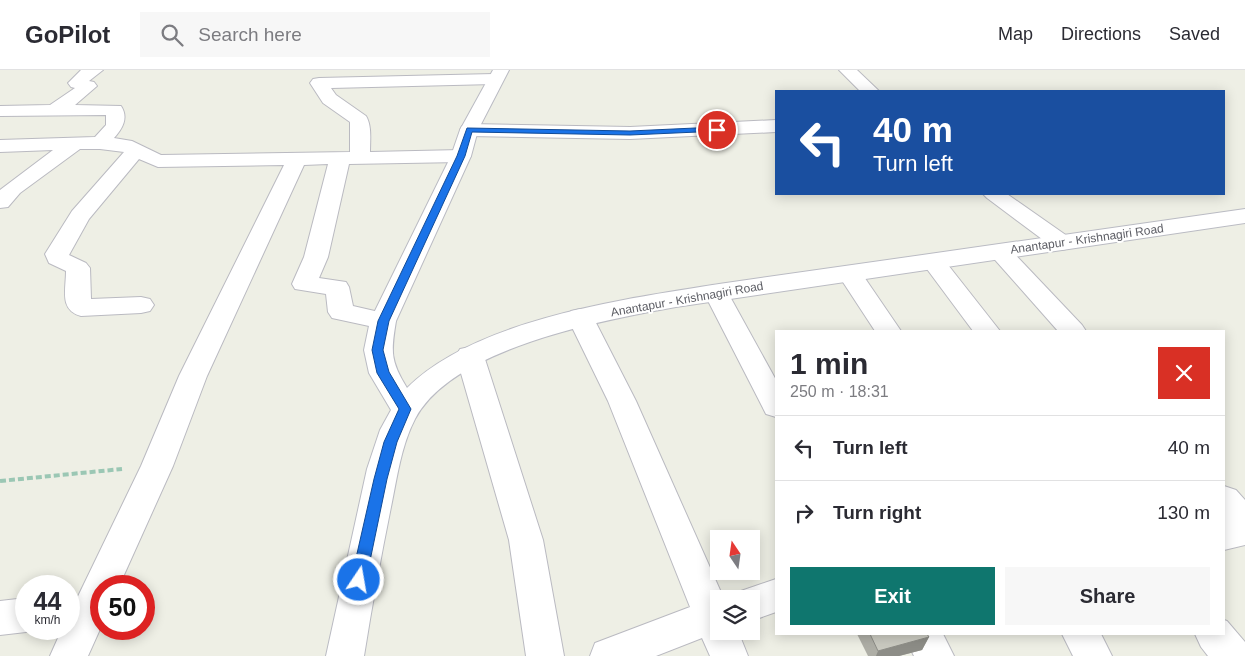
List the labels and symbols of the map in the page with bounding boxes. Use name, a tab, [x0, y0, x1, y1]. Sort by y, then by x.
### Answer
pin	[696, 109, 738, 151]
street label: Anantapur - Krishnagiri Road	[1009, 221, 1165, 257]
street label: Anantapur - Krishnagiri Road	[610, 279, 764, 319]
north arrow	[710, 530, 760, 580]
position arrow	[332, 553, 384, 605]
speed limit sign: 50	[90, 575, 155, 640]

